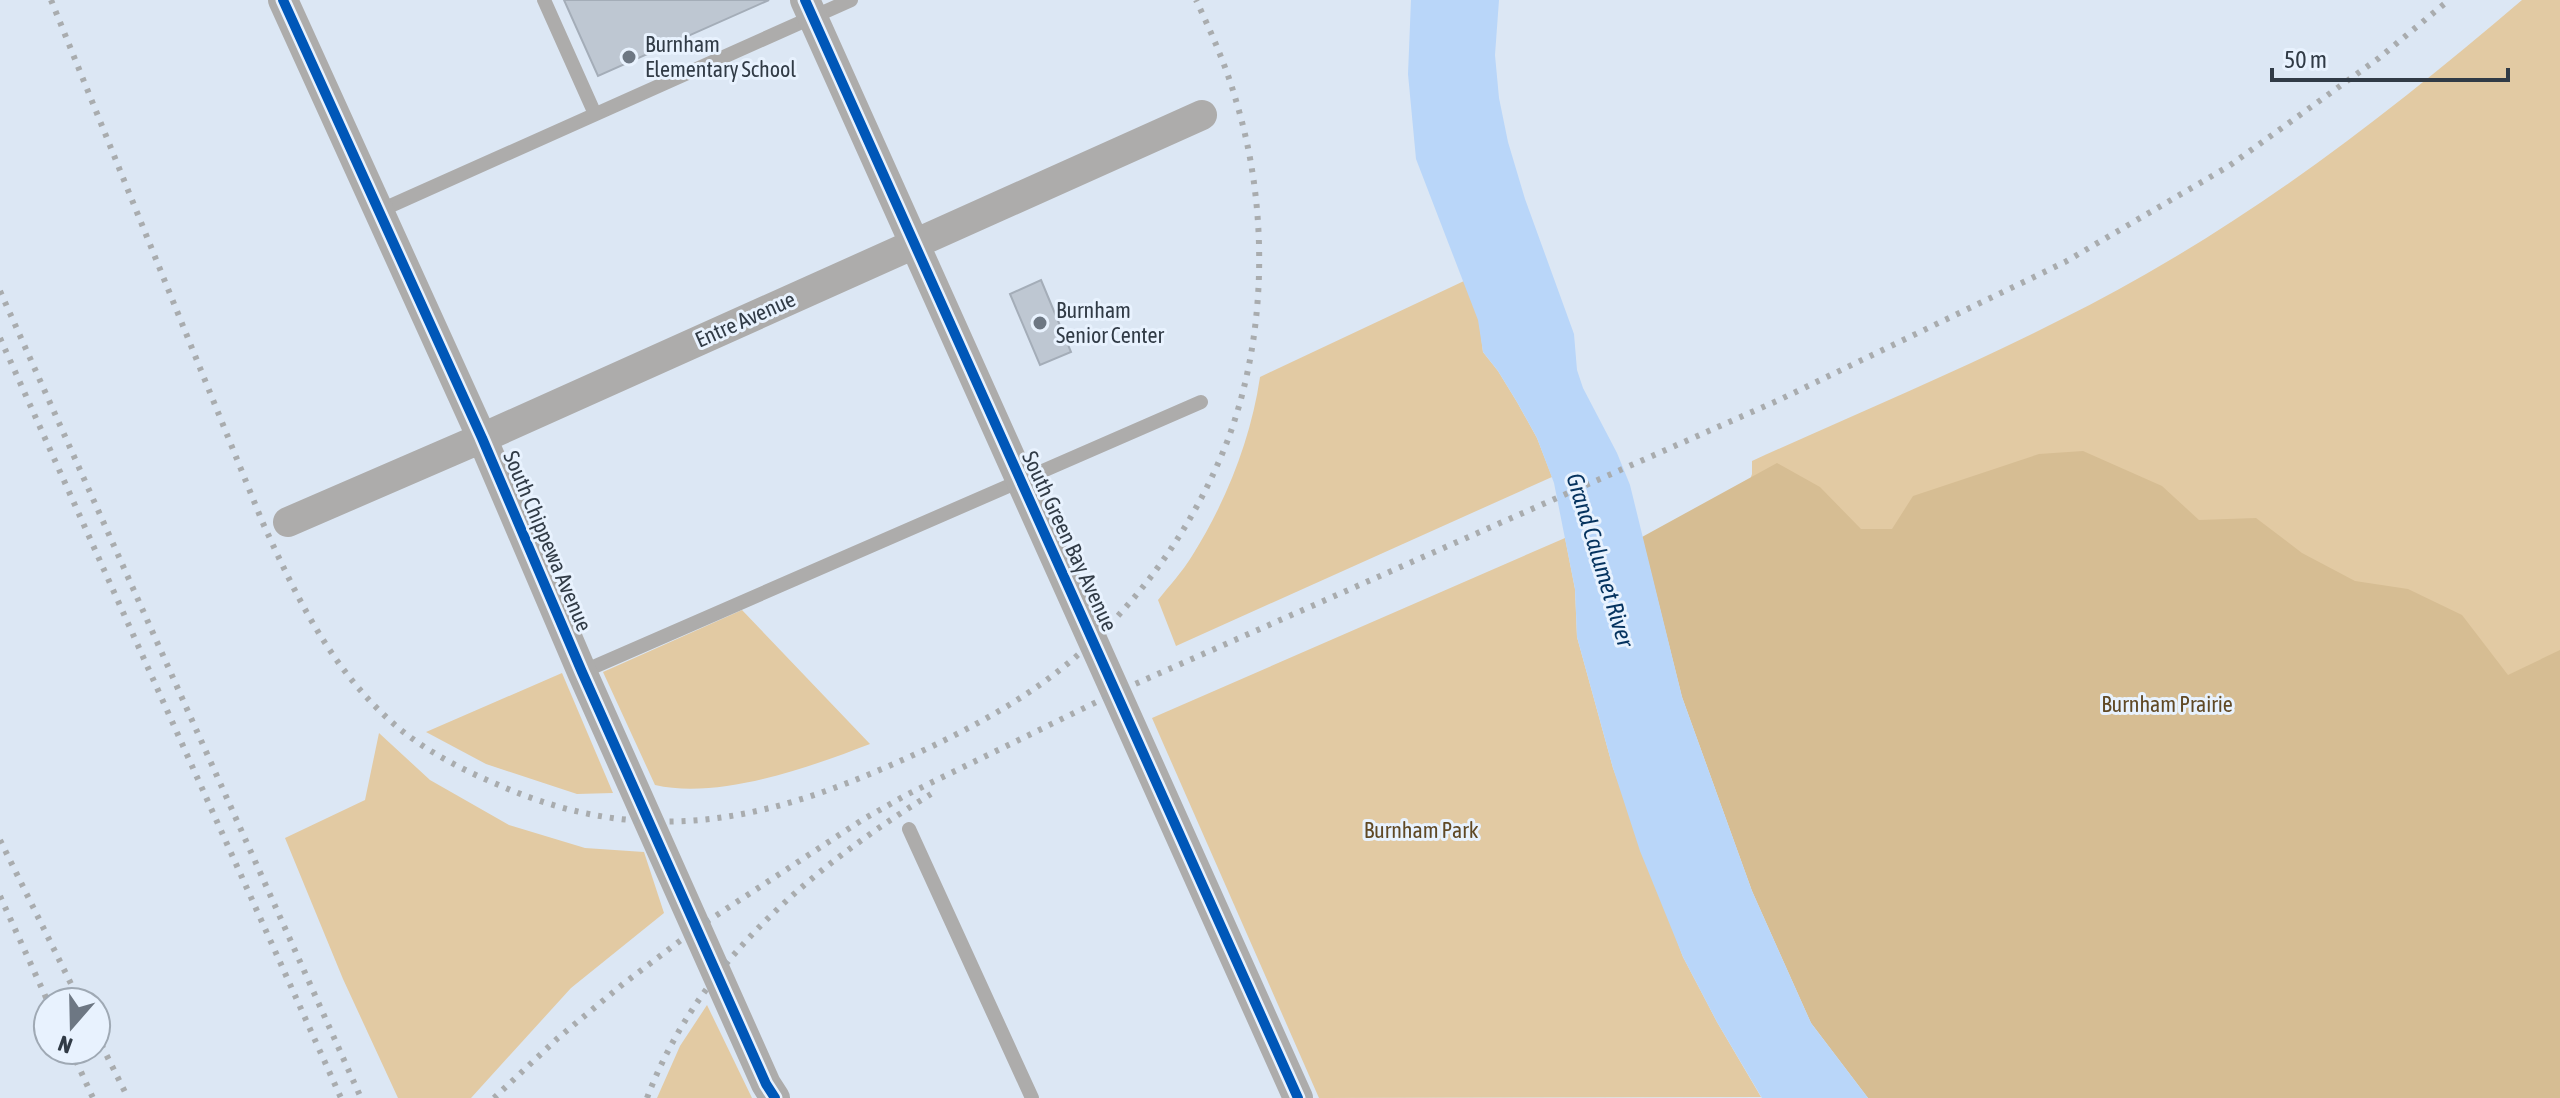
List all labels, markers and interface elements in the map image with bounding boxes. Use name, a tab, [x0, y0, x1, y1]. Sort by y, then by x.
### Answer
place label: Burnham Elementary School	[645, 31, 796, 82]
scale bar	[2272, 32, 2508, 82]
text: 50 m	[2284, 46, 2327, 73]
marker: Burnham Elementary School	[620, 48, 638, 66]
street label: Entre Avenue	[691, 285, 799, 353]
place label: Burnham Senior Center	[1056, 297, 1164, 348]
marker: Burnham Senior Center	[1031, 314, 1049, 332]
street label: South Chippewa Avenue	[498, 447, 598, 635]
street label: South Green Bay Avenue	[1017, 447, 1123, 635]
water label: Grand Calumet River	[1561, 470, 1640, 651]
park label: Burnham Prairie	[2101, 691, 2233, 717]
park label: Burnham Park	[1364, 817, 1479, 843]
north arrow	[32, 986, 112, 1066]
text: N	[55, 1030, 76, 1059]

